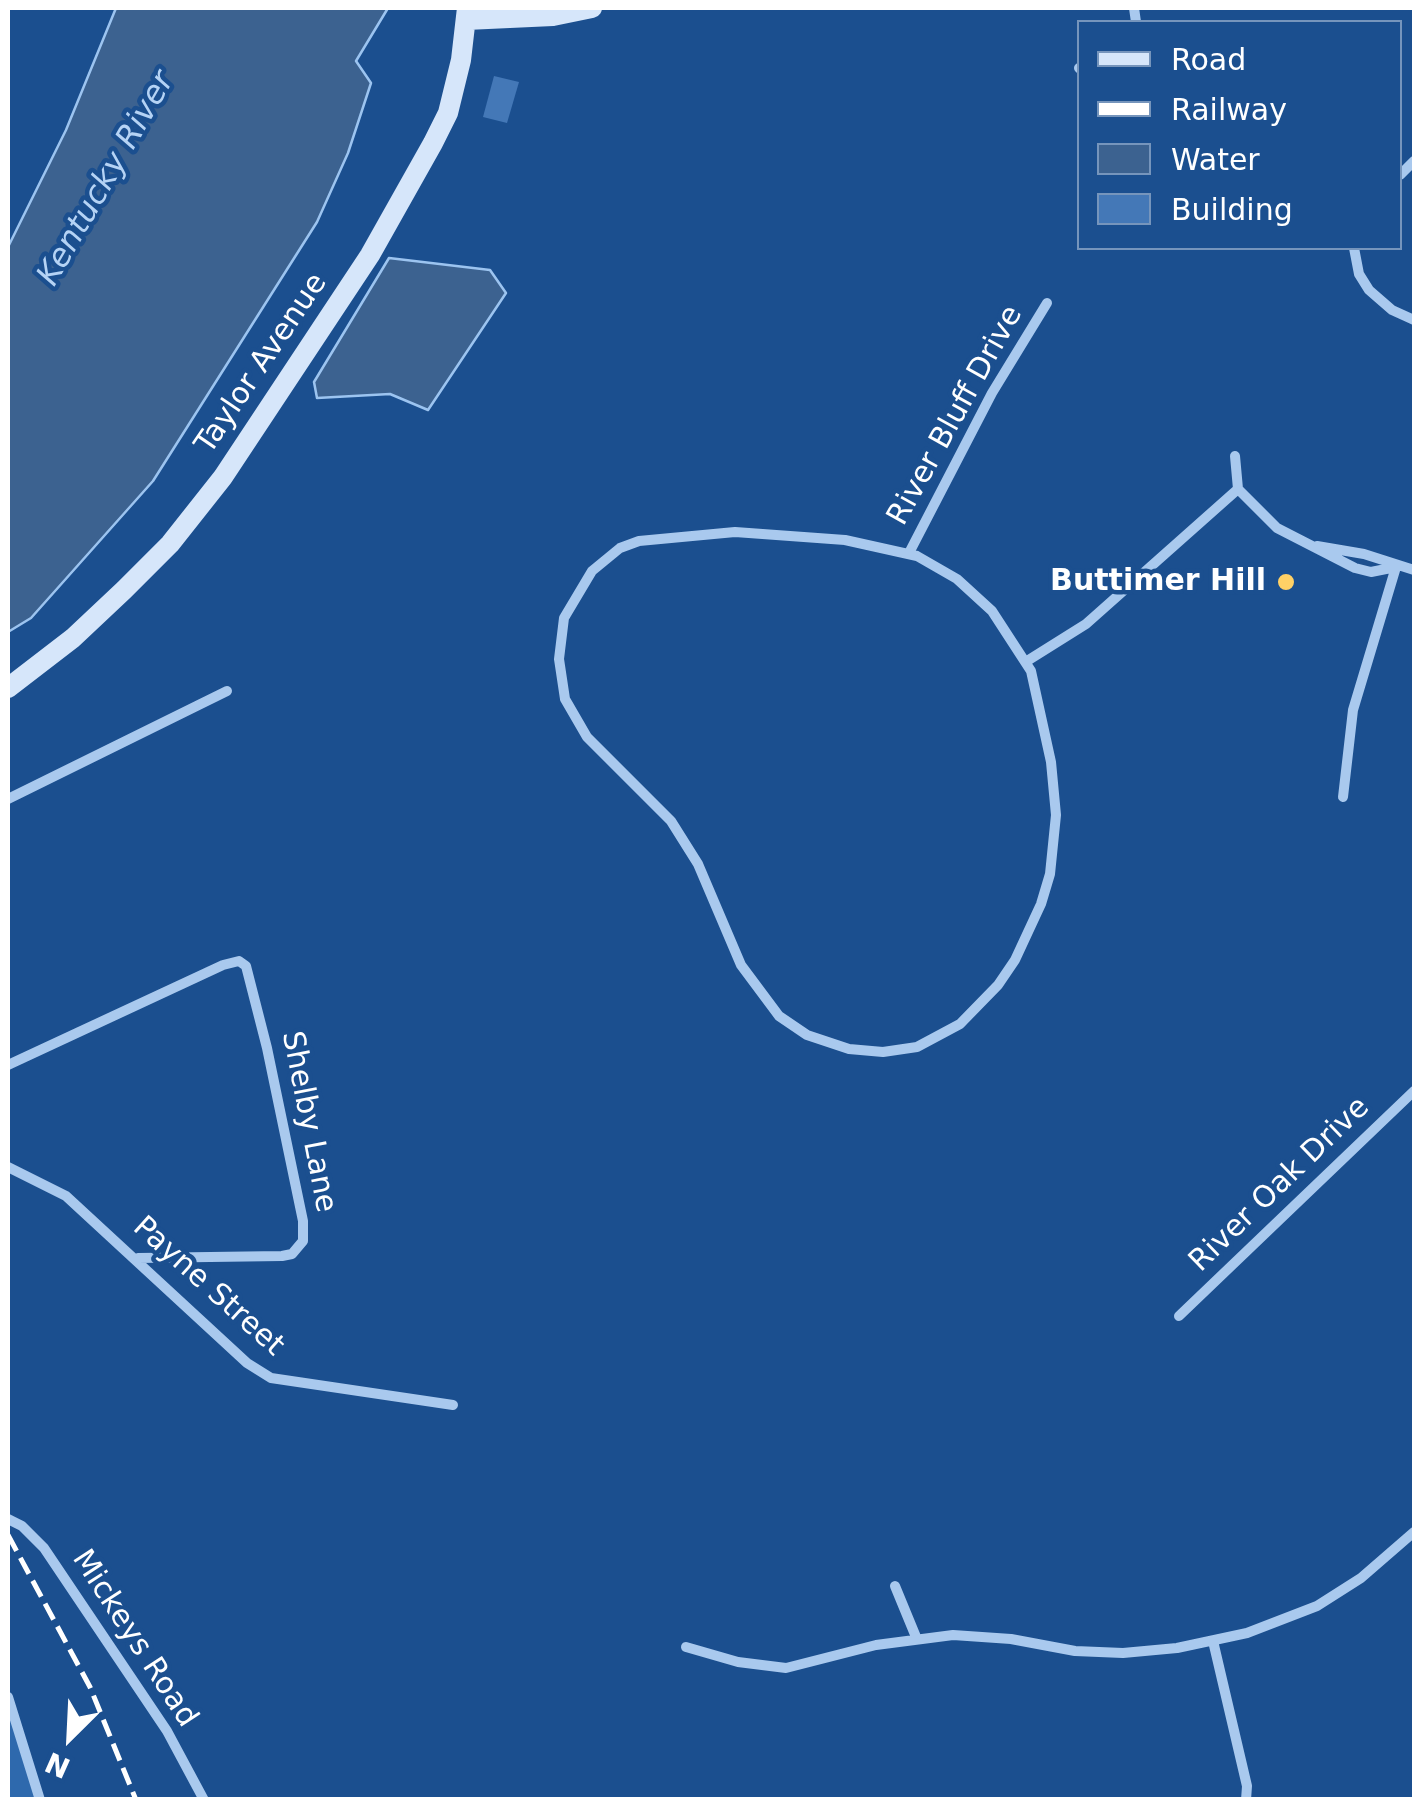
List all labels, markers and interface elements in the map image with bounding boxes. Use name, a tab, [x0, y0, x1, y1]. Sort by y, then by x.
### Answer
legend	[1077, 20, 1402, 250]
text: Road	[1171, 42, 1246, 77]
water label: Kentucky River	[30, 65, 184, 293]
text: Railway	[1171, 92, 1287, 127]
text: Water	[1171, 142, 1260, 177]
text: Building	[1171, 192, 1293, 227]
street label: Taylor Avenue	[188, 267, 336, 461]
street label: River Bluff Drive	[881, 300, 1031, 532]
place label: Buttimer Hill	[1050, 564, 1266, 600]
marker: Buttimer Hill	[1275, 571, 1297, 593]
street label: Shelby Lane	[273, 1028, 343, 1216]
street label: River Oak Drive	[1183, 1090, 1377, 1280]
street label: Payne Street	[125, 1210, 291, 1364]
street label: Mickeys Road	[63, 1544, 205, 1734]
north arrow	[20, 1687, 120, 1787]
text: N	[40, 1745, 75, 1785]

